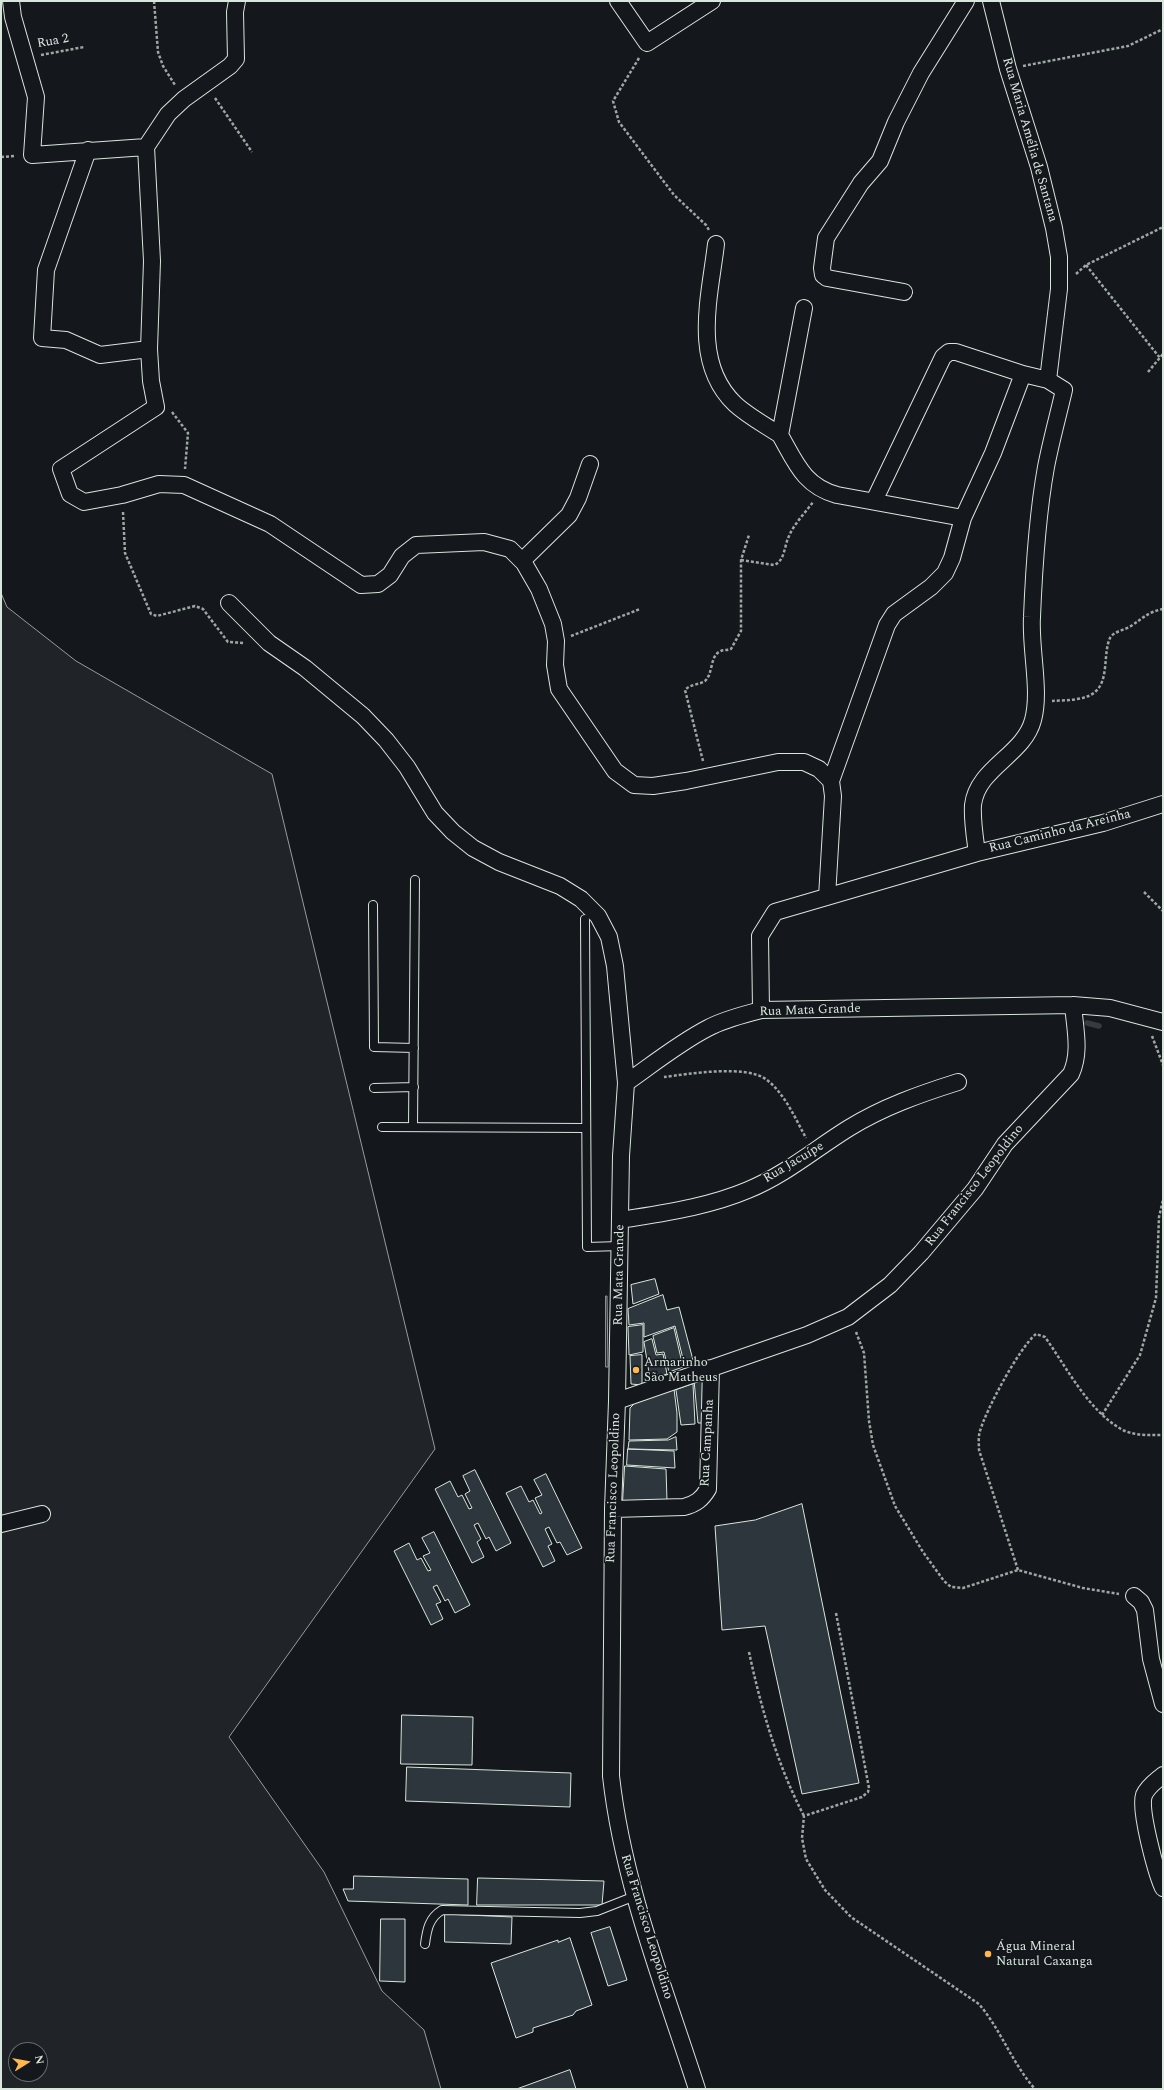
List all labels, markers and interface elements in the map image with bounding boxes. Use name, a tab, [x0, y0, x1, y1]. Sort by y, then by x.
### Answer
street label: Rua 2	[36, 32, 70, 52]
street label: Rua Maria Amélia de Santana	[998, 56, 1060, 224]
street label: Rua Caminho da Areinha	[988, 807, 1132, 857]
street label: Rua Mata Grande	[759, 1001, 861, 1021]
street label: Rua Francisco Leopoldino	[923, 1122, 1027, 1250]
street label: Rua Jacuípe	[761, 1139, 827, 1187]
street label: Rua Mata Grande	[611, 1224, 629, 1326]
place label: Armarinho São Matheus	[644, 1355, 718, 1386]
marker: Armarinho São Matheus	[631, 1365, 641, 1375]
street label: Rua Campanha	[698, 1399, 718, 1487]
street label: Rua Francisco Leopoldino	[604, 1413, 624, 1563]
street label: Rua Francisco Leopoldino	[617, 1853, 675, 2001]
place label: Água Mineral Natural Caxanga	[996, 1939, 1093, 1970]
marker: Água Mineral Natural Caxanga	[983, 1949, 993, 1959]
north arrow	[8, 2042, 48, 2082]
text: N	[30, 2054, 48, 2066]

